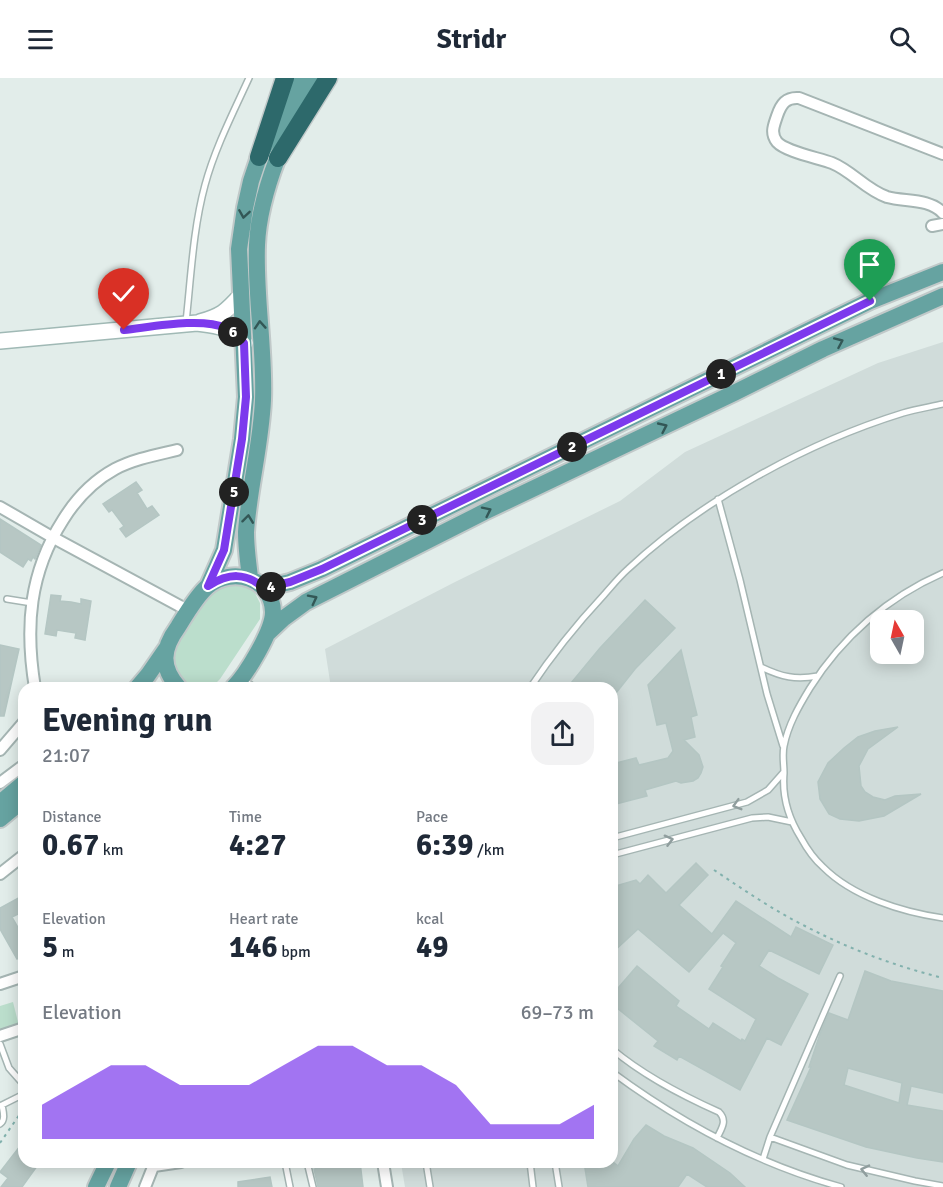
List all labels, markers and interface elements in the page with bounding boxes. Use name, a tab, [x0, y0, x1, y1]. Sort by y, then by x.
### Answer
icon: menu	[24, 23, 57, 56]
text: Stridr	[437, 23, 506, 56]
icon: search	[886, 23, 919, 56]
one-way arrow	[238, 208, 251, 218]
pin	[844, 239, 895, 301]
icon: arrive	[853, 248, 886, 281]
pin	[98, 268, 149, 330]
icon: check	[107, 277, 140, 310]
pin: 6	[218, 317, 248, 347]
one-way arrow	[254, 321, 267, 330]
text: 6	[229, 322, 237, 342]
one-way arrow	[832, 337, 843, 349]
pin: 1	[706, 359, 736, 389]
text: 1	[717, 364, 725, 384]
one-way arrow	[657, 422, 668, 434]
pin: 2	[557, 432, 587, 462]
text: 2	[568, 437, 576, 457]
pin: 5	[219, 477, 249, 507]
text: 5	[230, 482, 238, 502]
pin: 3	[407, 505, 437, 535]
one-way arrow	[481, 506, 492, 518]
text: 3	[418, 510, 426, 530]
one-way arrow	[241, 515, 254, 524]
pin: 4	[256, 572, 286, 602]
text: 4	[267, 577, 275, 597]
one-way arrow	[307, 594, 318, 606]
north arrow	[870, 610, 924, 664]
map controls	[870, 610, 924, 664]
text: Evening run	[42, 700, 212, 741]
button: share	[531, 702, 594, 765]
text: 21:07	[42, 743, 91, 768]
one-way arrow	[732, 798, 743, 810]
text: Distance	[42, 807, 102, 827]
text: Time	[229, 807, 262, 827]
text: Pace	[416, 807, 448, 827]
text: 0.67	[42, 827, 99, 864]
text: 4:27	[229, 827, 286, 864]
text: 6:39	[416, 827, 473, 864]
one-way arrow	[663, 835, 673, 847]
text: km	[99, 840, 124, 860]
text: /km	[473, 840, 505, 860]
text: Elevation	[42, 909, 106, 929]
text: Heart rate	[229, 909, 298, 929]
text: kcal	[416, 909, 444, 929]
text: 5	[42, 929, 58, 966]
text: 146	[229, 929, 278, 966]
text: 49	[416, 929, 448, 966]
text: m	[58, 942, 74, 962]
text: bpm	[278, 942, 311, 962]
text: Elevation	[42, 1000, 122, 1025]
text: 69–73 m	[521, 1000, 594, 1025]
one-way arrow	[860, 1164, 870, 1177]

